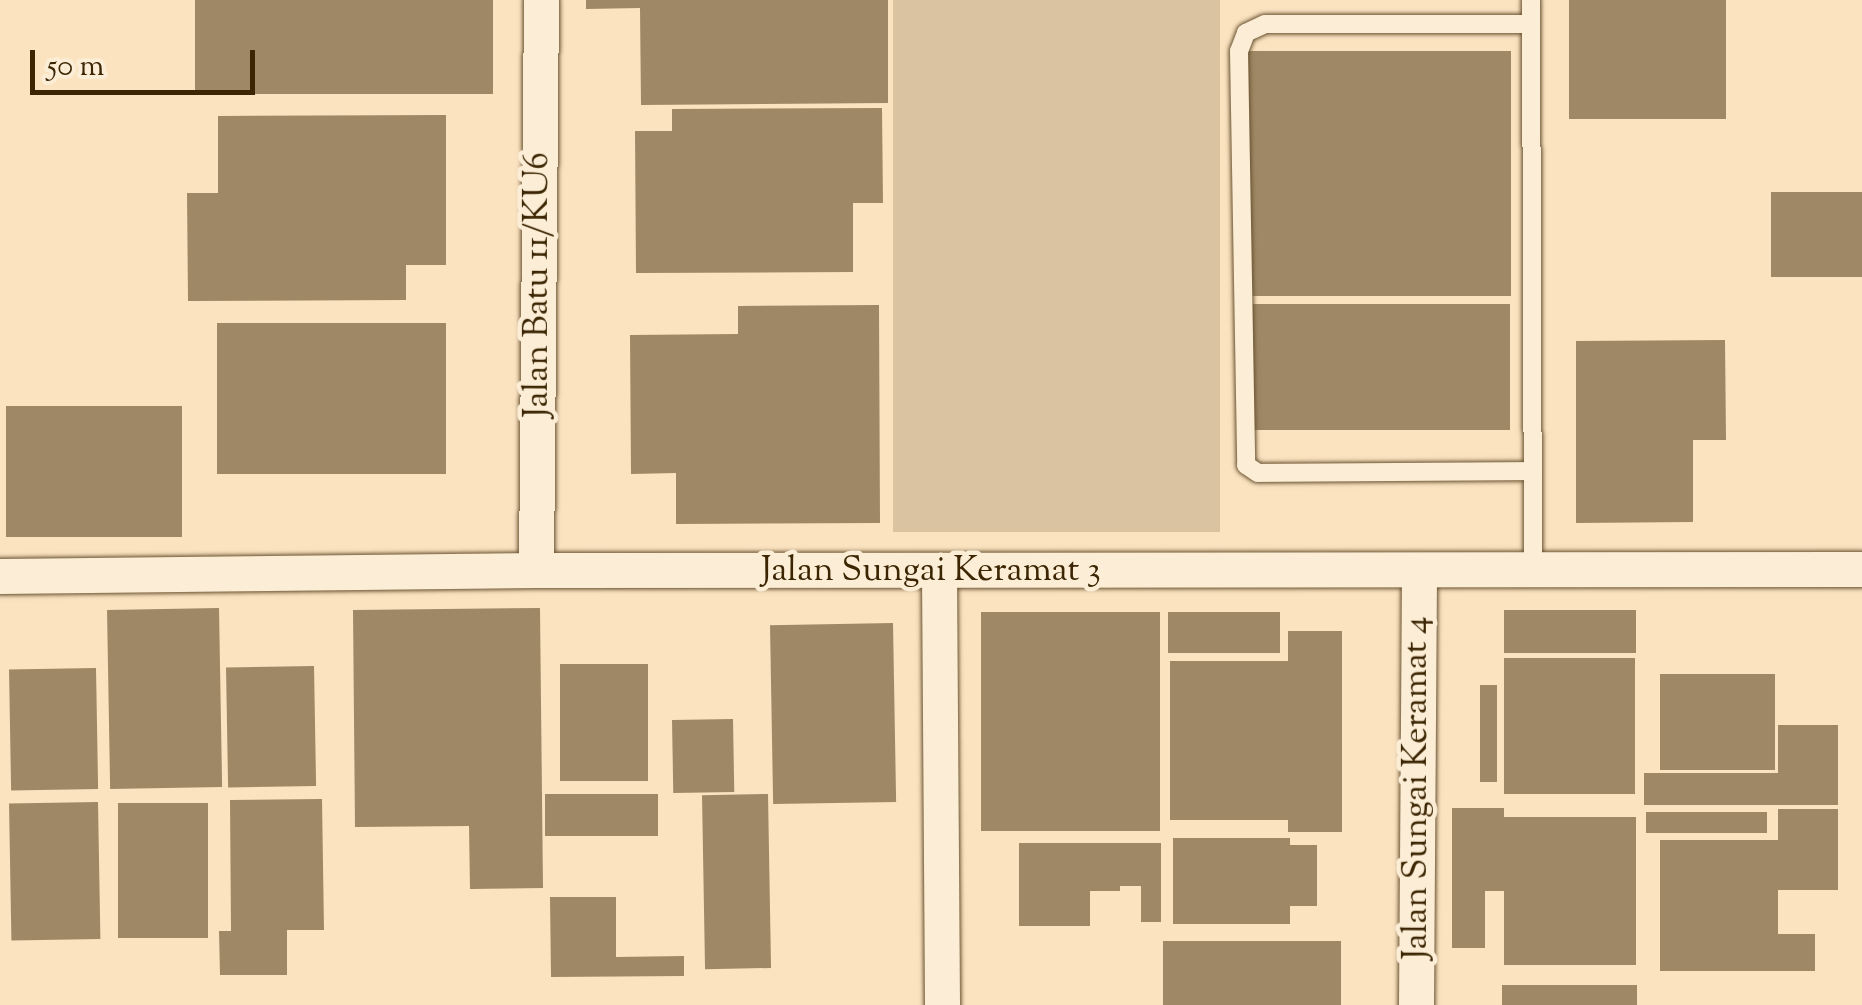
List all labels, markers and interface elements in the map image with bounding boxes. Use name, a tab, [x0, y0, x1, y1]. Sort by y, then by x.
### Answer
scale bar	[35, 30, 260, 92]
text: 50 m	[47, 46, 104, 89]
street label: Jalan Batu 11/KU6	[518, 152, 560, 418]
street label: Jalan Sungai Keramat 3	[761, 551, 1101, 593]
street label: Jalan Sungai Keramat 4	[1397, 616, 1439, 960]

